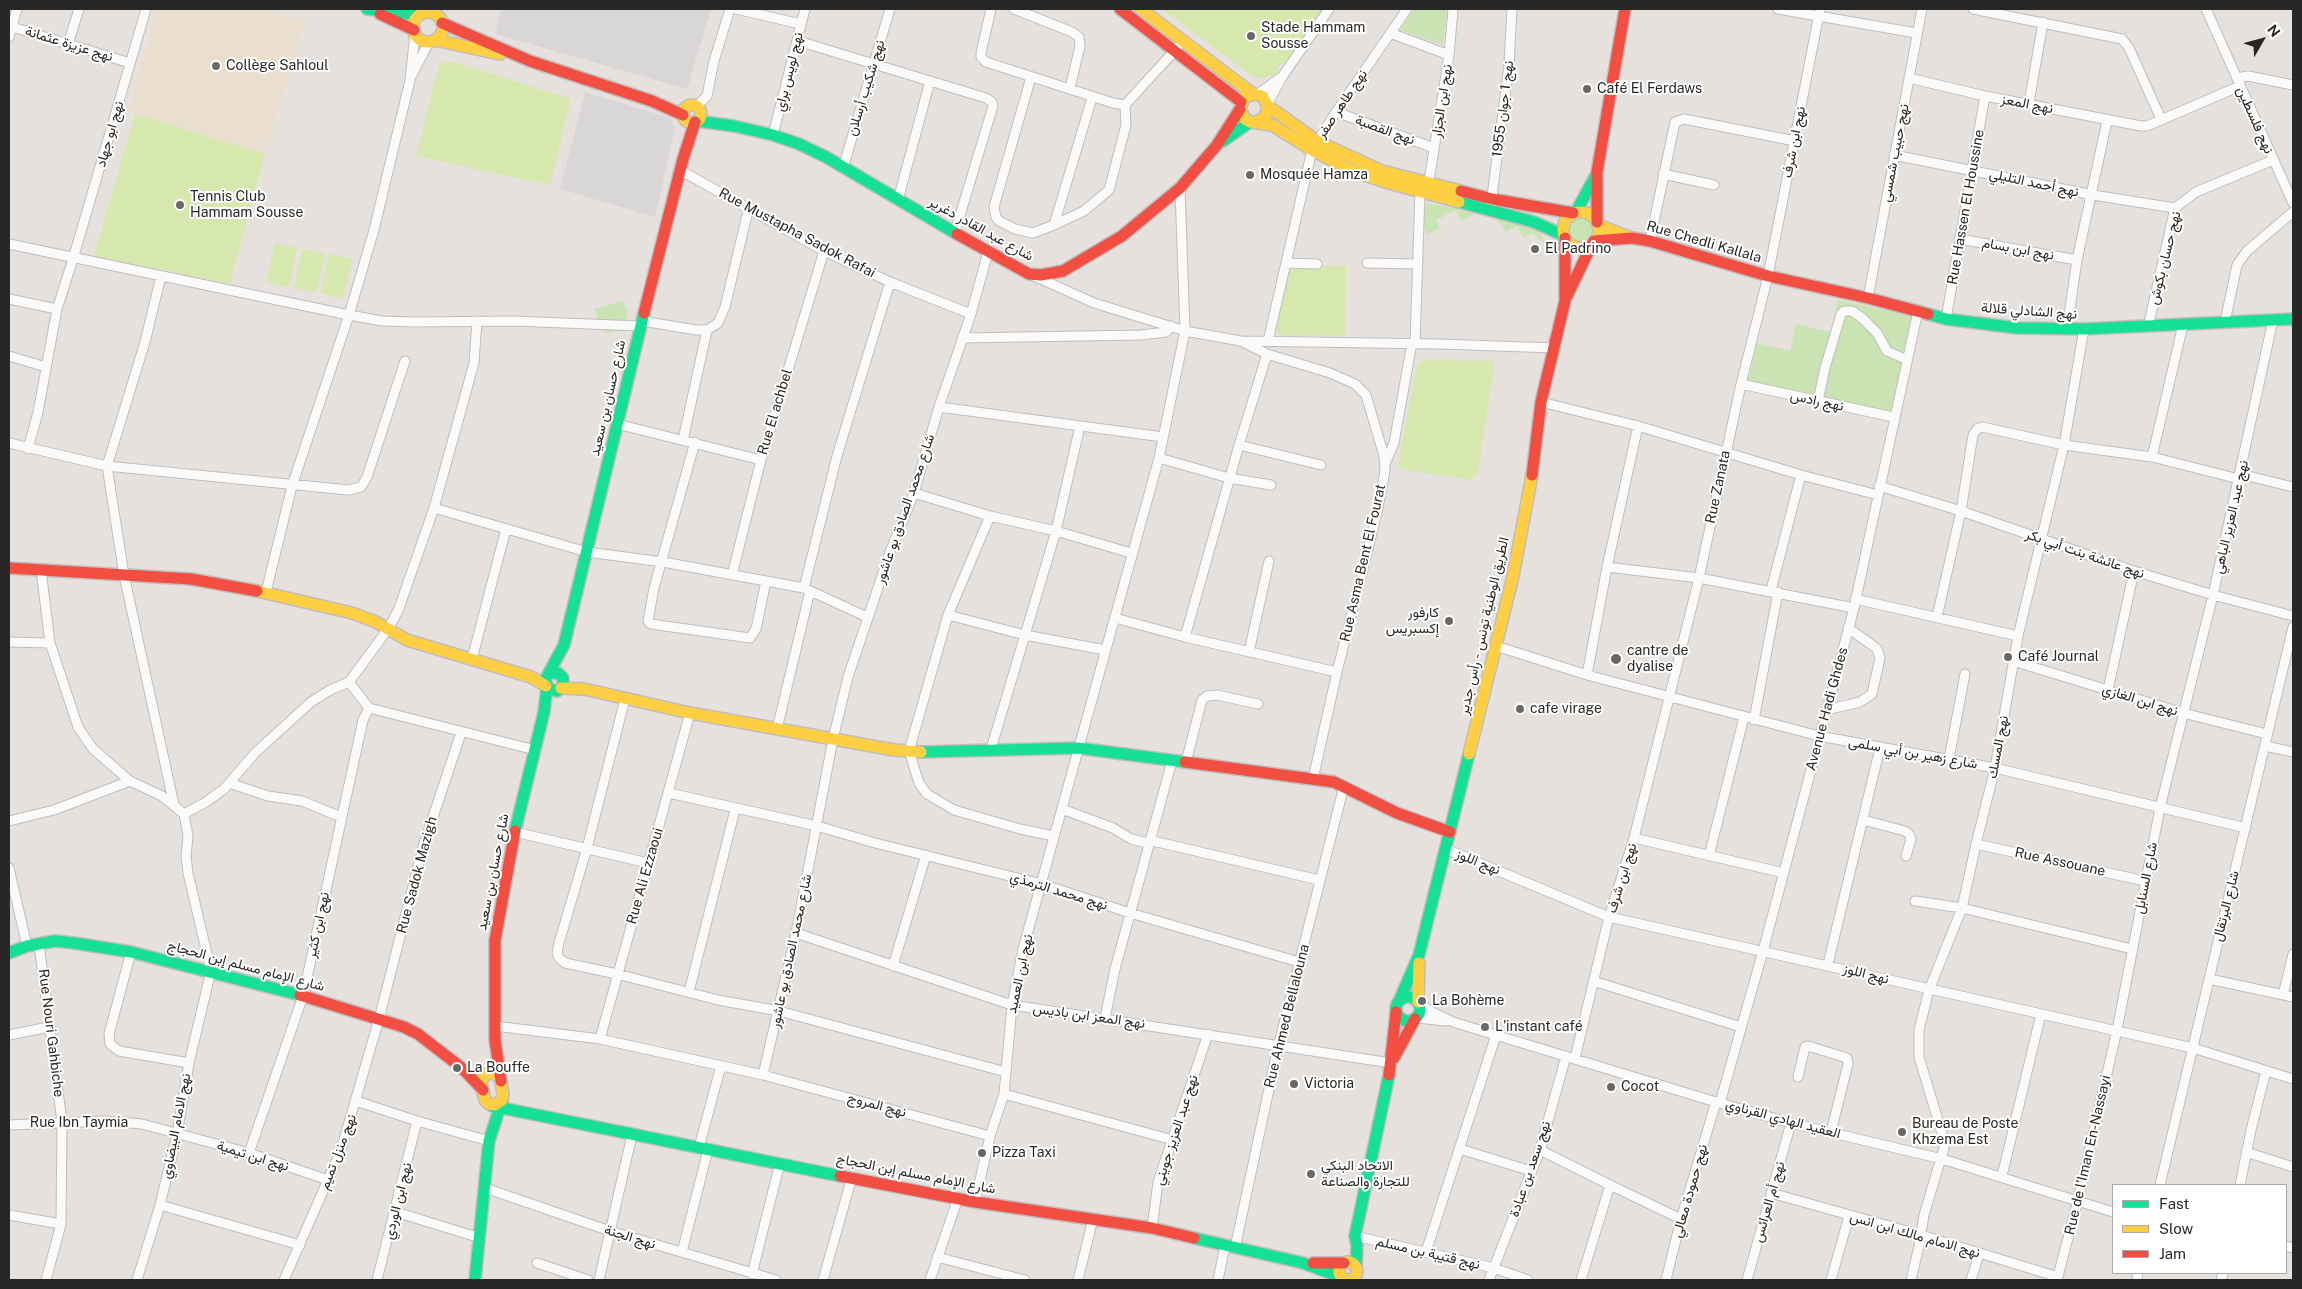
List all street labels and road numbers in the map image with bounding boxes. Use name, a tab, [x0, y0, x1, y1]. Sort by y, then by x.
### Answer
street label: نهج عزيزة عثمانة	[23, 23, 115, 65]
street label: نهج لويس براي	[771, 31, 807, 113]
street label: نهج شكيب أرسلان	[843, 38, 889, 138]
street label: نهج 1 جوان 1955	[1489, 60, 1517, 158]
street label: نهج ابن الجزار	[1428, 63, 1456, 139]
street label: نهج طاهر صفر	[1313, 66, 1371, 142]
street label: نهج فلسطين	[2233, 84, 2277, 156]
street label: نهج المعز	[2000, 91, 2054, 117]
street label: نهج ابو جهاد	[93, 99, 127, 169]
street label: نهج حبيب شمسي	[1877, 102, 1913, 204]
street label: نهج ابن شرف	[1779, 105, 1809, 179]
street label: نهج القصبة	[1353, 111, 1417, 149]
street label: Rue Hassen El Houssine	[1944, 128, 1988, 286]
street label: نهج أحمد التليلي	[1988, 165, 2080, 201]
street label: Rue Mustapha Sadok Rafai	[716, 184, 878, 282]
street label: شارع عبد القادر دغرير	[926, 193, 1036, 265]
street label: نهج حسان بكوش	[2145, 209, 2185, 307]
street label: Rue Chedli Kallala	[1645, 218, 1763, 266]
street label: نهج ابن بسام	[1981, 234, 2055, 264]
street label: نهج الشادلي قلالة	[1980, 299, 2078, 323]
street label: شارع حسان بن سعيد	[586, 338, 630, 458]
street label: Rue El achbel	[754, 367, 796, 457]
street label: نهج رادس	[1789, 387, 1845, 415]
street label: شارع محمد الصادق بو عاشور	[872, 432, 938, 586]
street label: Rue Zanata	[1702, 449, 1734, 525]
street label: نهج عبد العزيز الباهي	[2210, 459, 2252, 575]
street label: Rue Asma Bent El Fourat	[1337, 483, 1389, 643]
street label: نهج عائشة بنت أبي بكر	[2023, 526, 2147, 582]
street label: الطريق الوطنية تونس - رأس جدير	[1455, 536, 1513, 716]
street label: Avenue Hadi Ghdes	[1802, 646, 1852, 772]
street label: نهج ابن الغازي	[2100, 680, 2180, 720]
street label: نهج المسك	[1984, 714, 2012, 780]
street label: شارع زهير بن أبي سلمى	[1847, 733, 1979, 773]
street label: شارع حسان بن سعيد	[473, 812, 513, 932]
street label: Rue Sadok Mazigh	[393, 815, 441, 935]
street label: Rue Ali Ezzaoui	[623, 826, 667, 926]
street label: نهج ابن شرف	[1603, 841, 1641, 915]
street label: شارع السنابل	[2131, 841, 2161, 915]
street label: Rue Assouane	[2013, 844, 2107, 880]
street label: نهج اللوز	[1453, 845, 1503, 879]
street label: نهج محمد الترمذي	[1008, 868, 1110, 914]
street label: شارع البرتقال	[2209, 869, 2243, 943]
street label: شارع محمد الصادق بو عاشور	[766, 872, 816, 1030]
street label: نهج ابن كثير	[303, 890, 333, 960]
street label: نهج ابن العميد	[1003, 933, 1037, 1015]
street label: شارع اﻹمام مسلم إبن الحجاج	[166, 937, 326, 995]
street label: Rue Ahmed Bellalouna	[1261, 942, 1313, 1090]
street label: نهج اللوز	[1841, 960, 1891, 988]
street label: Rue Nouri Gahbiche	[35, 968, 67, 1098]
street label: نهج المعز ابن باديس	[1032, 1000, 1146, 1032]
street label: نهج الامام البيضاوي	[158, 1072, 194, 1180]
street label: نهج عبد العزيز جويني	[1150, 1073, 1202, 1187]
street label: Rue de l'Iman En-Nassayi	[2061, 1073, 2115, 1237]
street label: نهج المروج	[846, 1089, 908, 1121]
street label: العقيد الهادي القرناوي	[1724, 1096, 1842, 1142]
street label: نهج منزل تميم	[316, 1112, 360, 1192]
street label: Rue Ibn Taymia	[30, 1115, 128, 1131]
street label: نهج سعد بن عبادة	[1506, 1119, 1554, 1219]
street label: نهج ابن تيمية	[215, 1137, 291, 1175]
street label: نهج حمودة معالي	[1669, 1142, 1711, 1240]
street label: شارع اﻹمام مسلم إبن الحجاج	[835, 1150, 997, 1198]
street label: نهج أم العرائس	[1749, 1160, 1789, 1244]
street label: نهج ابن الوردي	[380, 1161, 416, 1241]
street label: نهج الامام مالك ابن انس	[1848, 1208, 1982, 1262]
street label: نهج الجنة	[602, 1221, 658, 1253]
street label: نهج قتيبة بن مسلم	[1374, 1233, 1482, 1273]

